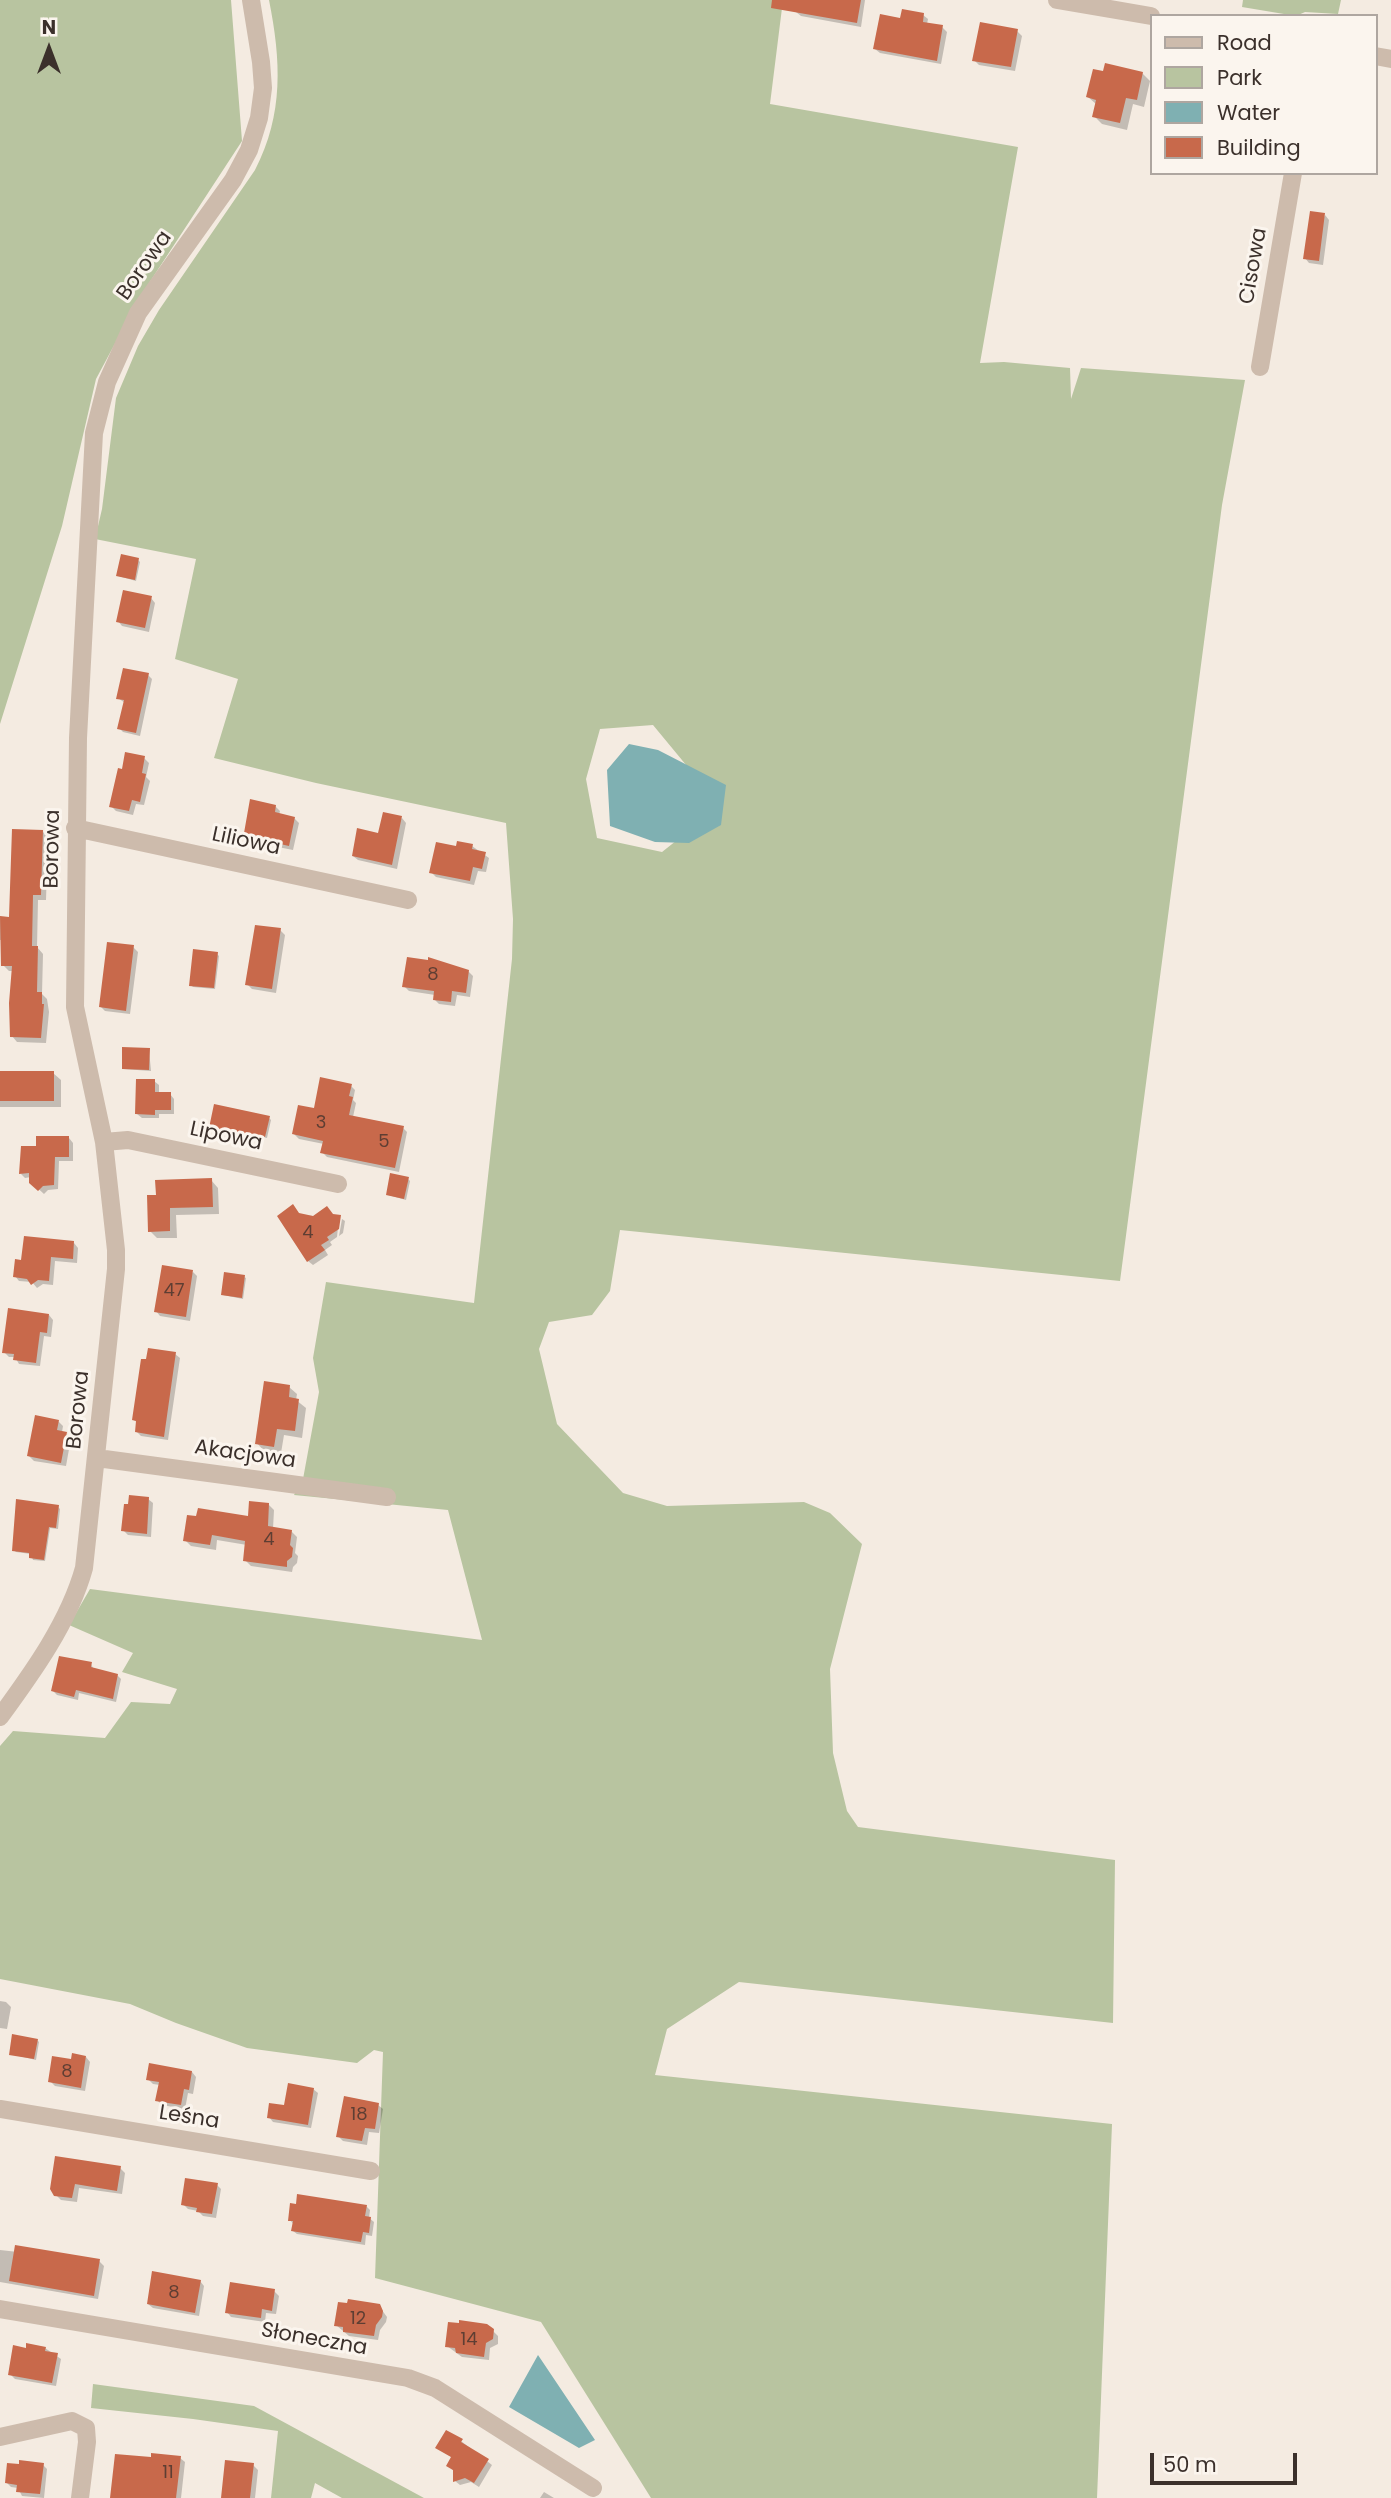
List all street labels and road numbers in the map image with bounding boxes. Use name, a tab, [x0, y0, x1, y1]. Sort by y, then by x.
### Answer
street label: Borowa	[112, 226, 178, 306]
street label: Cisowa	[1235, 226, 1273, 306]
street label: Borowa	[40, 809, 66, 889]
street label: Liliowa	[209, 822, 283, 862]
street label: Lipowa	[188, 1117, 264, 1157]
street label: Borowa	[62, 1369, 96, 1451]
street label: Akacjowa	[193, 1435, 297, 1475]
street label: Leśna	[157, 2101, 221, 2135]
street label: Słoneczna	[259, 2318, 369, 2362]

